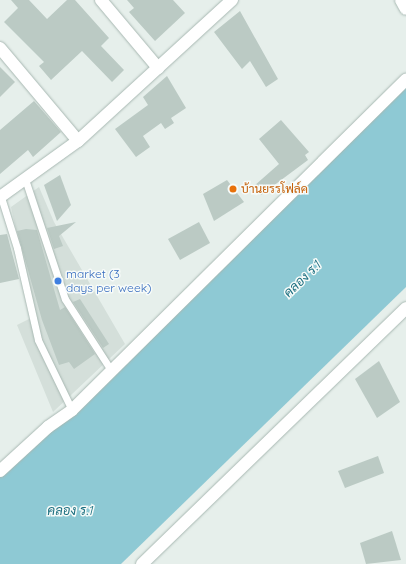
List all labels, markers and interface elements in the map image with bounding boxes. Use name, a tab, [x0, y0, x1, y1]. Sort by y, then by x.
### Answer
place label: บ้านยรรโฟล์ค	[241, 182, 308, 196]
marker: บ้านยรรโฟล์ค	[228, 184, 238, 194]
water label: คลอง ร.1	[280, 258, 324, 300]
place label: market (3 days per week)	[66, 267, 152, 295]
marker: market (3 days per week)	[53, 276, 63, 286]
water label: คลอง ร.1	[47, 502, 93, 518]

